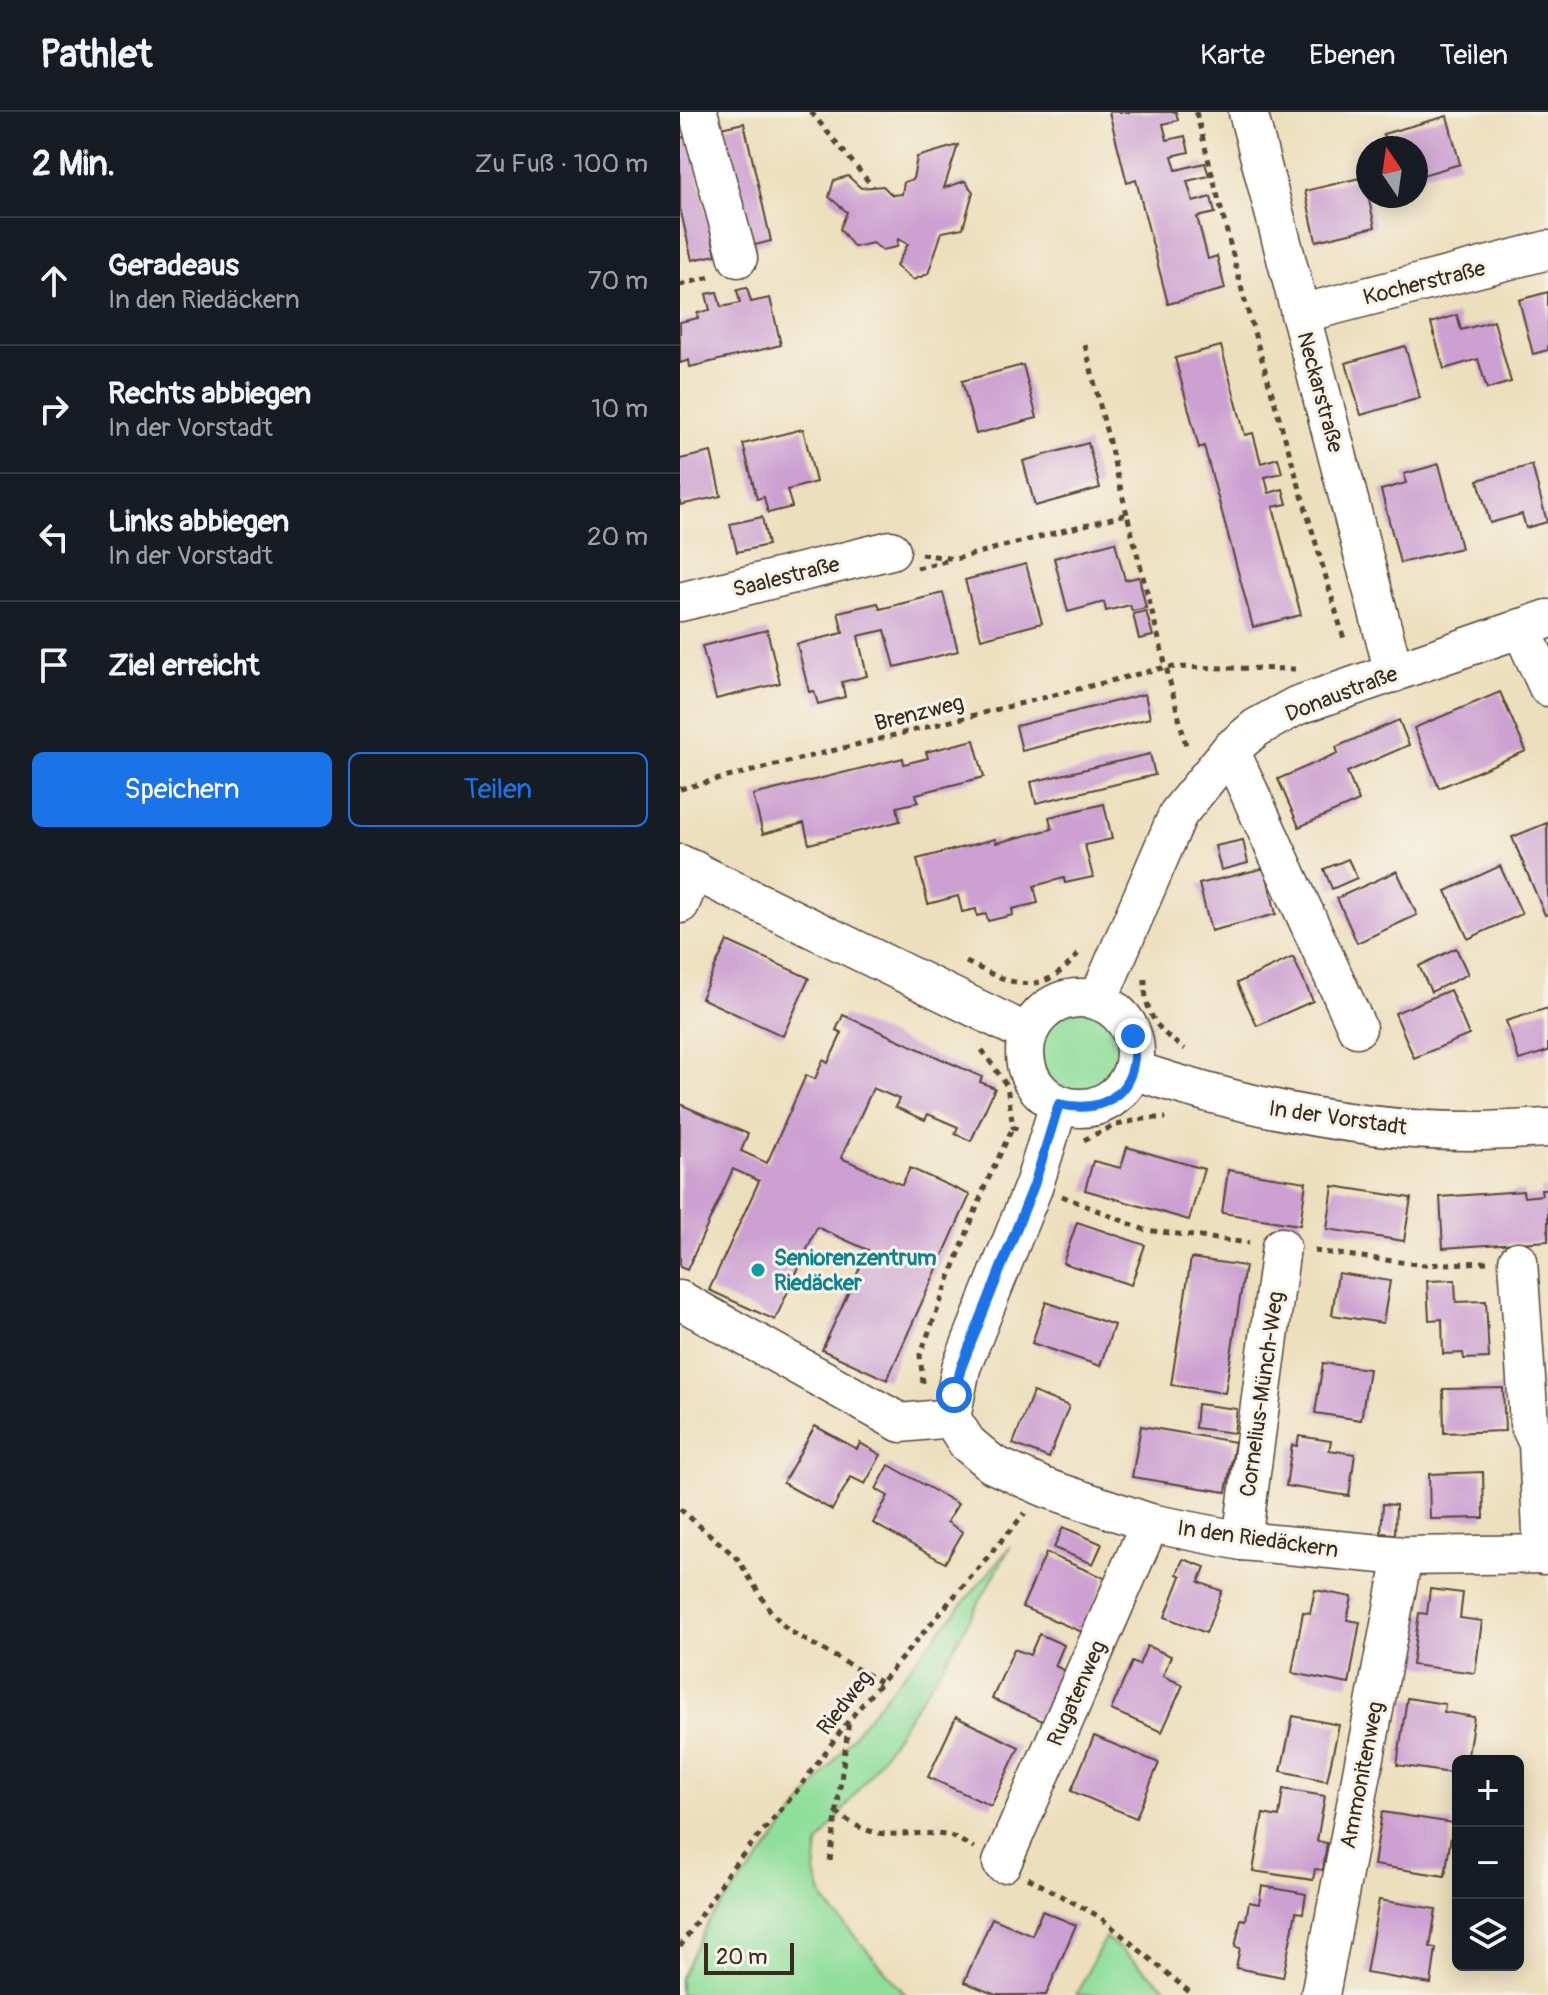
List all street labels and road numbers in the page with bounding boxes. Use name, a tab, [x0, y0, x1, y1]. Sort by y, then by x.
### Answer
street label: Kocherstraße	[1360, 254, 1488, 312]
street label: Neckarstraße	[1290, 329, 1350, 456]
street label: Saalestraße	[730, 550, 843, 604]
street label: Donaustraße	[1281, 660, 1402, 728]
street label: Brenzweg	[872, 688, 967, 738]
street label: In der Vorstadt	[1267, 1094, 1409, 1142]
street label: Cornelius-Münch-Weg	[1234, 1290, 1290, 1499]
street label: In den Riedäckern	[1176, 1514, 1340, 1564]
street label: Rugatenweg	[1041, 1636, 1113, 1751]
street label: Riedweg	[811, 1664, 879, 1741]
street label: Ammonitenweg	[1334, 1699, 1390, 1851]

